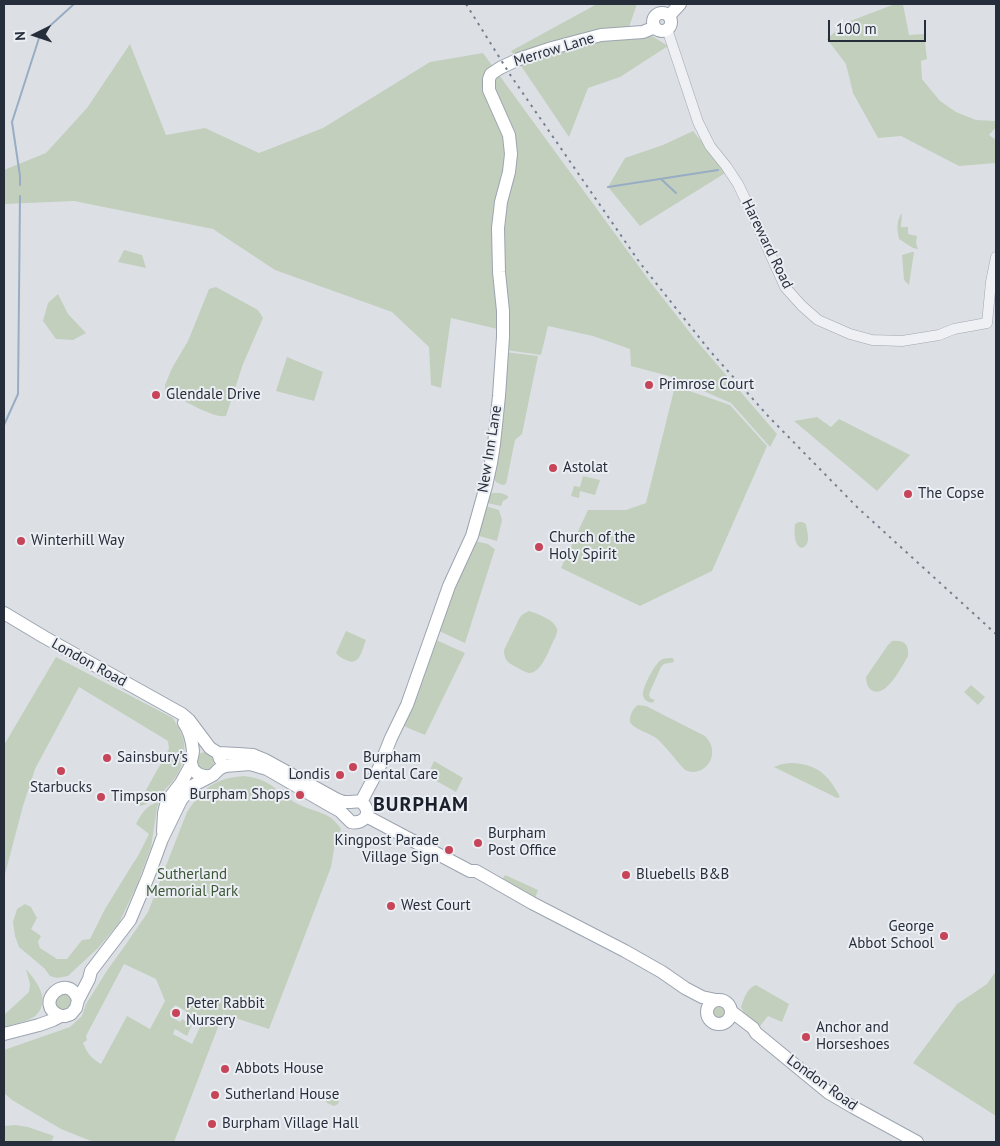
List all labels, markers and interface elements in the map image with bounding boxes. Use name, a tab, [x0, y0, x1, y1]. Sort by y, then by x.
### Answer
north arrow	[10, 10, 60, 60]
scale bar	[830, 10, 928, 42]
text: 100 m	[836, 19, 877, 38]
street label: Merrow Lane	[512, 29, 596, 71]
text: N	[11, 31, 29, 41]
street label: Hareward Road	[738, 196, 796, 292]
place label: Primrose Court	[659, 376, 754, 394]
marker: Primrose Court	[643, 379, 655, 391]
place label: Glendale Drive	[166, 386, 261, 404]
marker: Glendale Drive	[150, 389, 162, 401]
street label: New Inn Lane	[474, 404, 506, 494]
place label: Astolat	[563, 459, 608, 477]
marker: Astolat	[547, 462, 559, 474]
place label: The Copse	[918, 485, 984, 503]
marker: The Copse	[902, 488, 914, 500]
place label: Church of the Holy Spirit	[549, 529, 635, 564]
place label: Winterhill Way	[31, 532, 125, 550]
marker: Winterhill Way	[15, 535, 27, 547]
marker: Church of the Holy Spirit	[533, 541, 545, 553]
street label: London Road	[48, 635, 130, 691]
place label: Sainsbury's	[117, 749, 188, 767]
place label: Burpham Dental Care	[363, 749, 438, 784]
marker: Sainsbury's	[101, 752, 113, 764]
marker: Burpham Dental Care	[347, 761, 359, 773]
marker: Starbucks	[55, 765, 67, 777]
place label: Londis	[288, 766, 330, 784]
marker: Londis	[334, 769, 346, 781]
place label: Starbucks	[30, 779, 92, 797]
place label: Burpham Shops	[189, 786, 290, 804]
place label: Timpson	[111, 788, 166, 806]
marker: Burpham Shops	[294, 789, 306, 801]
marker: Timpson	[95, 791, 107, 803]
district label: BURPHAM	[372, 793, 470, 817]
place label: Burpham Post Office	[488, 825, 556, 860]
place label: Kingpost Parade Village Sign	[334, 832, 439, 867]
marker: Burpham Post Office	[472, 837, 484, 849]
marker: Kingpost Parade Village Sign	[443, 844, 455, 856]
park label: Sutherland Memorial Park	[146, 866, 238, 901]
place label: Bluebells B&B	[636, 866, 729, 884]
marker: Bluebells B&B	[620, 869, 632, 881]
place label: West Court	[401, 897, 471, 915]
marker: West Court	[385, 900, 397, 912]
place label: George Abbot School	[849, 918, 934, 953]
marker: George Abbot School	[938, 930, 950, 942]
place label: Peter Rabbit Nursery	[186, 995, 265, 1030]
marker: Peter Rabbit Nursery	[170, 1007, 182, 1019]
place label: Anchor and Horseshoes	[816, 1019, 890, 1054]
marker: Anchor and Horseshoes	[800, 1031, 812, 1043]
street label: London Road	[783, 1051, 861, 1115]
place label: Abbots House	[235, 1060, 324, 1078]
marker: Abbots House	[219, 1063, 231, 1075]
place label: Sutherland House	[225, 1086, 339, 1104]
marker: Sutherland House	[209, 1089, 221, 1101]
place label: Burpham Village Hall	[222, 1115, 359, 1133]
marker: Burpham Village Hall	[206, 1118, 218, 1130]

